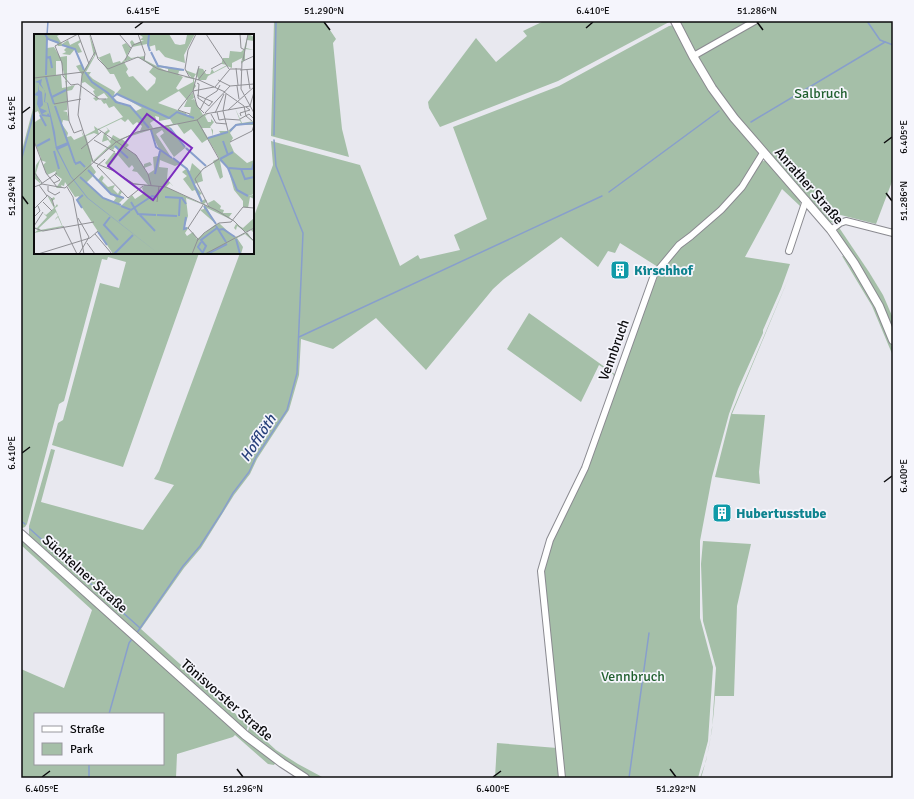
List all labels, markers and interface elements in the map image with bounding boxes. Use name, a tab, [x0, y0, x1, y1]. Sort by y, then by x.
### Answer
text: 6.415°E	[126, 5, 160, 17]
text: 51.290°N	[304, 5, 344, 17]
text: 6.410°E	[576, 5, 610, 17]
text: 51.286°N	[737, 5, 777, 17]
inset map	[34, 34, 254, 254]
park label: Salbruch	[794, 85, 848, 102]
text: 6.415°E	[6, 96, 18, 130]
text: 6.405°E	[898, 120, 910, 154]
street label: Anrather Straße	[771, 144, 847, 228]
text: 51.294°N	[6, 176, 18, 216]
text: 51.286°N	[898, 181, 910, 221]
building icon: Kirschhof	[609, 259, 631, 281]
place label: Kirschhof	[634, 262, 694, 279]
street label: Vennbruch	[595, 317, 633, 383]
water label: Hofflöth	[236, 410, 280, 465]
text: 6.410°E	[6, 436, 18, 470]
text: 6.400°E	[898, 459, 910, 493]
building icon: Hubertusstube	[711, 502, 733, 524]
place label: Hubertusstube	[736, 505, 827, 522]
street label: Süchtelner Straße	[39, 531, 131, 617]
street label: Tönisvorster Straße	[177, 655, 277, 745]
park label: Vennbruch	[601, 668, 665, 685]
legend	[34, 713, 164, 765]
text: Straße	[70, 722, 105, 737]
text: Park	[70, 742, 93, 757]
text: 6.405°E	[25, 783, 59, 795]
text: 51.296°N	[223, 783, 263, 795]
text: 6.400°E	[476, 783, 510, 795]
text: 51.292°N	[656, 783, 696, 795]

